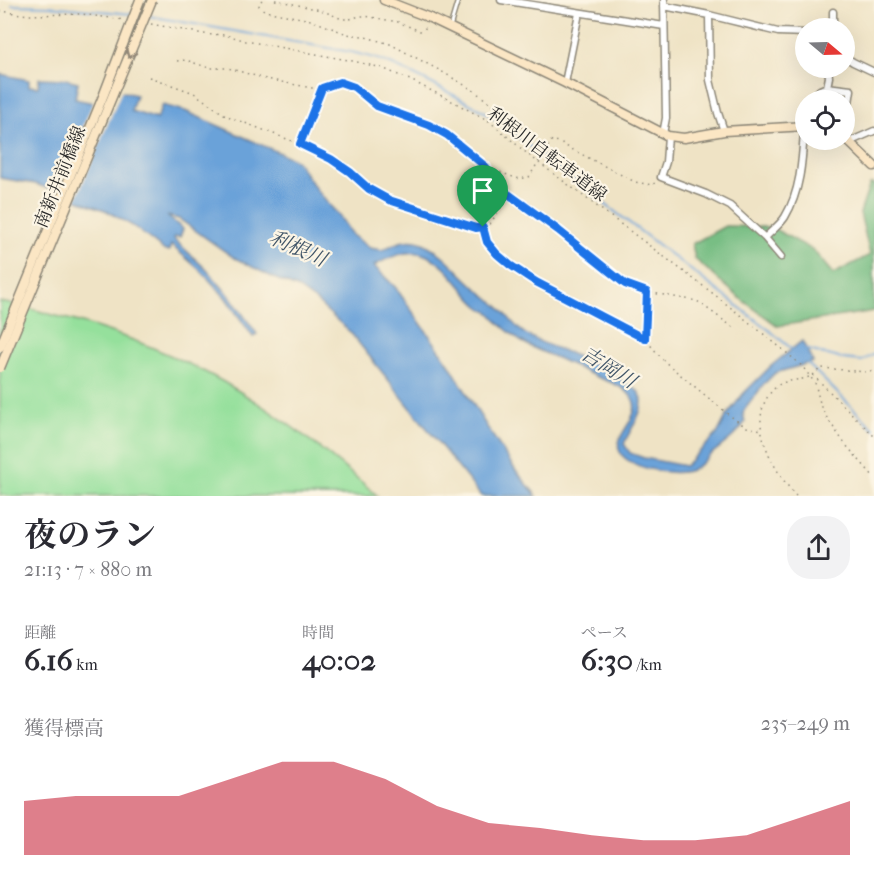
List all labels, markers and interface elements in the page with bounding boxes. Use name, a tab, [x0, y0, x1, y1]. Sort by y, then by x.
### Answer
north arrow	[795, 18, 855, 78]
map controls	[795, 18, 855, 150]
one-way arrow	[125, 48, 137, 59]
button: locate	[795, 90, 855, 150]
street label: 利根川自転車道線	[483, 103, 611, 206]
street label: 南新井前橋線	[30, 123, 90, 231]
pin	[457, 165, 508, 227]
icon: arrive	[466, 174, 499, 207]
water label: 利根川	[266, 226, 332, 272]
water label: 吉岡川	[577, 342, 642, 394]
text: 夜のラン	[24, 516, 156, 555]
button: share	[787, 516, 850, 579]
text: 21:13 · 7 × 880 m	[24, 558, 152, 581]
text: 距離	[24, 623, 56, 642]
text: 時間	[302, 623, 334, 642]
text: ペース	[581, 623, 628, 642]
text: 6.16	[24, 643, 73, 678]
text: 40:02	[302, 643, 376, 678]
text: 6:30	[581, 643, 633, 678]
text: km	[73, 655, 98, 674]
text: /km	[633, 655, 662, 674]
text: 235–249 m	[761, 712, 850, 735]
text: 獲得標高	[24, 717, 104, 740]

